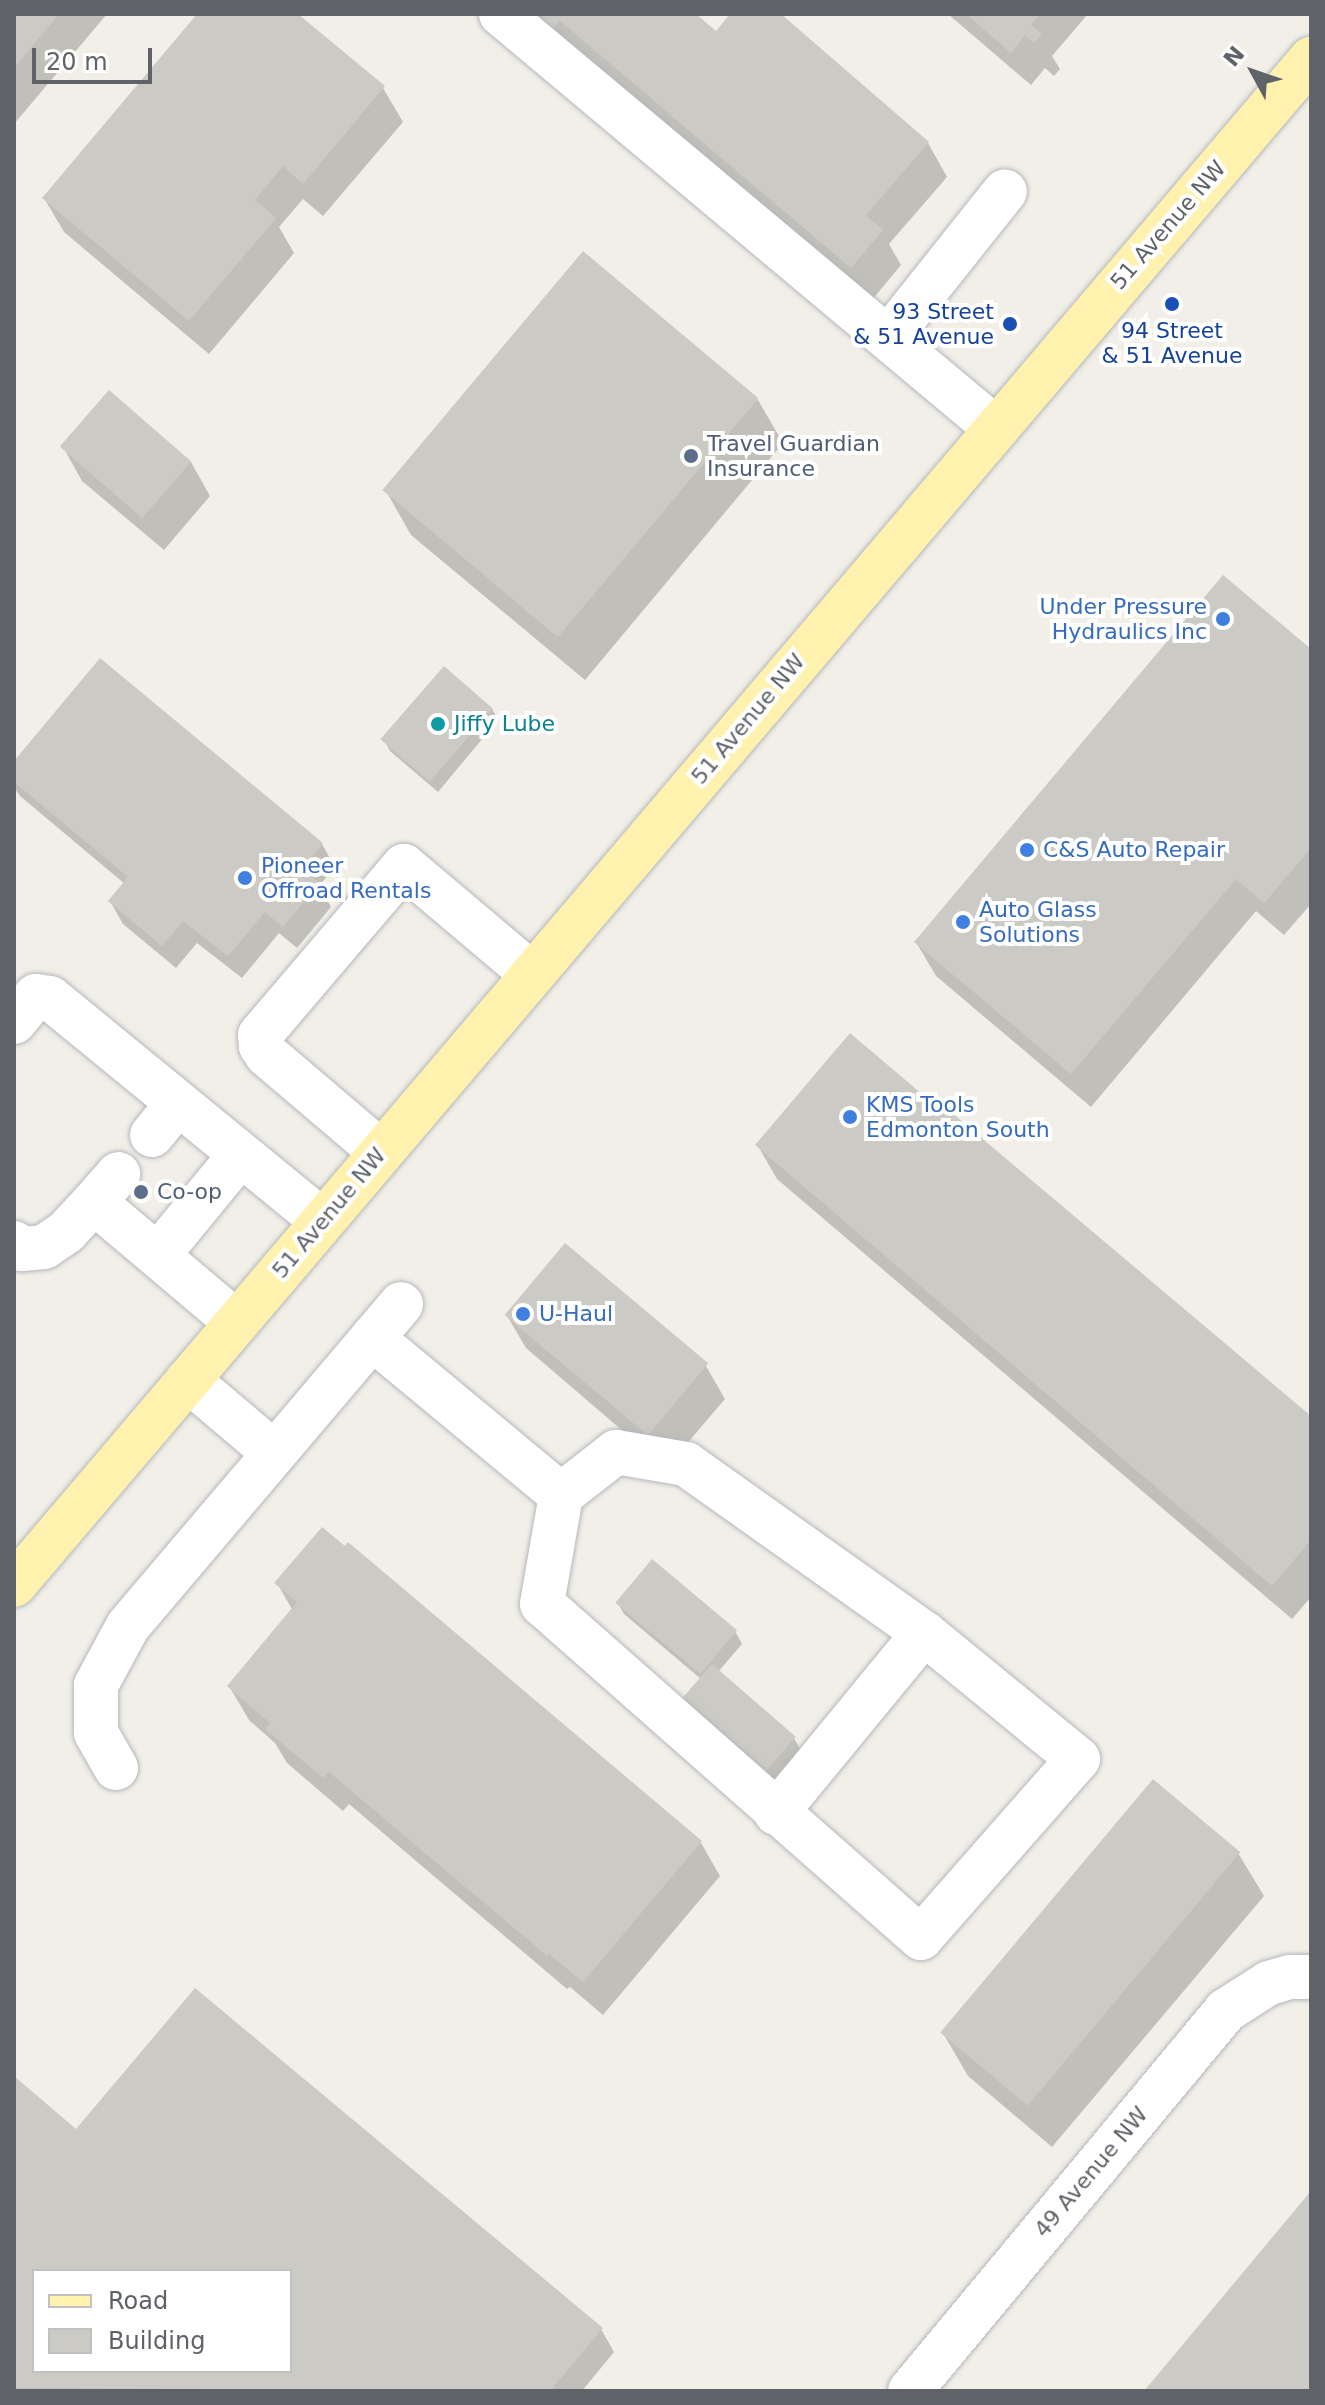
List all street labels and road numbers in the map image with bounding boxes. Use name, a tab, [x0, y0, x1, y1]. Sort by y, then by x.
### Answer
street label: 51 Avenue NW	[1105, 155, 1231, 295]
street label: 51 Avenue NW	[686, 648, 810, 790]
street label: 51 Avenue NW	[267, 1142, 391, 1284]
street label: 49 Avenue NW	[1029, 2101, 1153, 2243]

